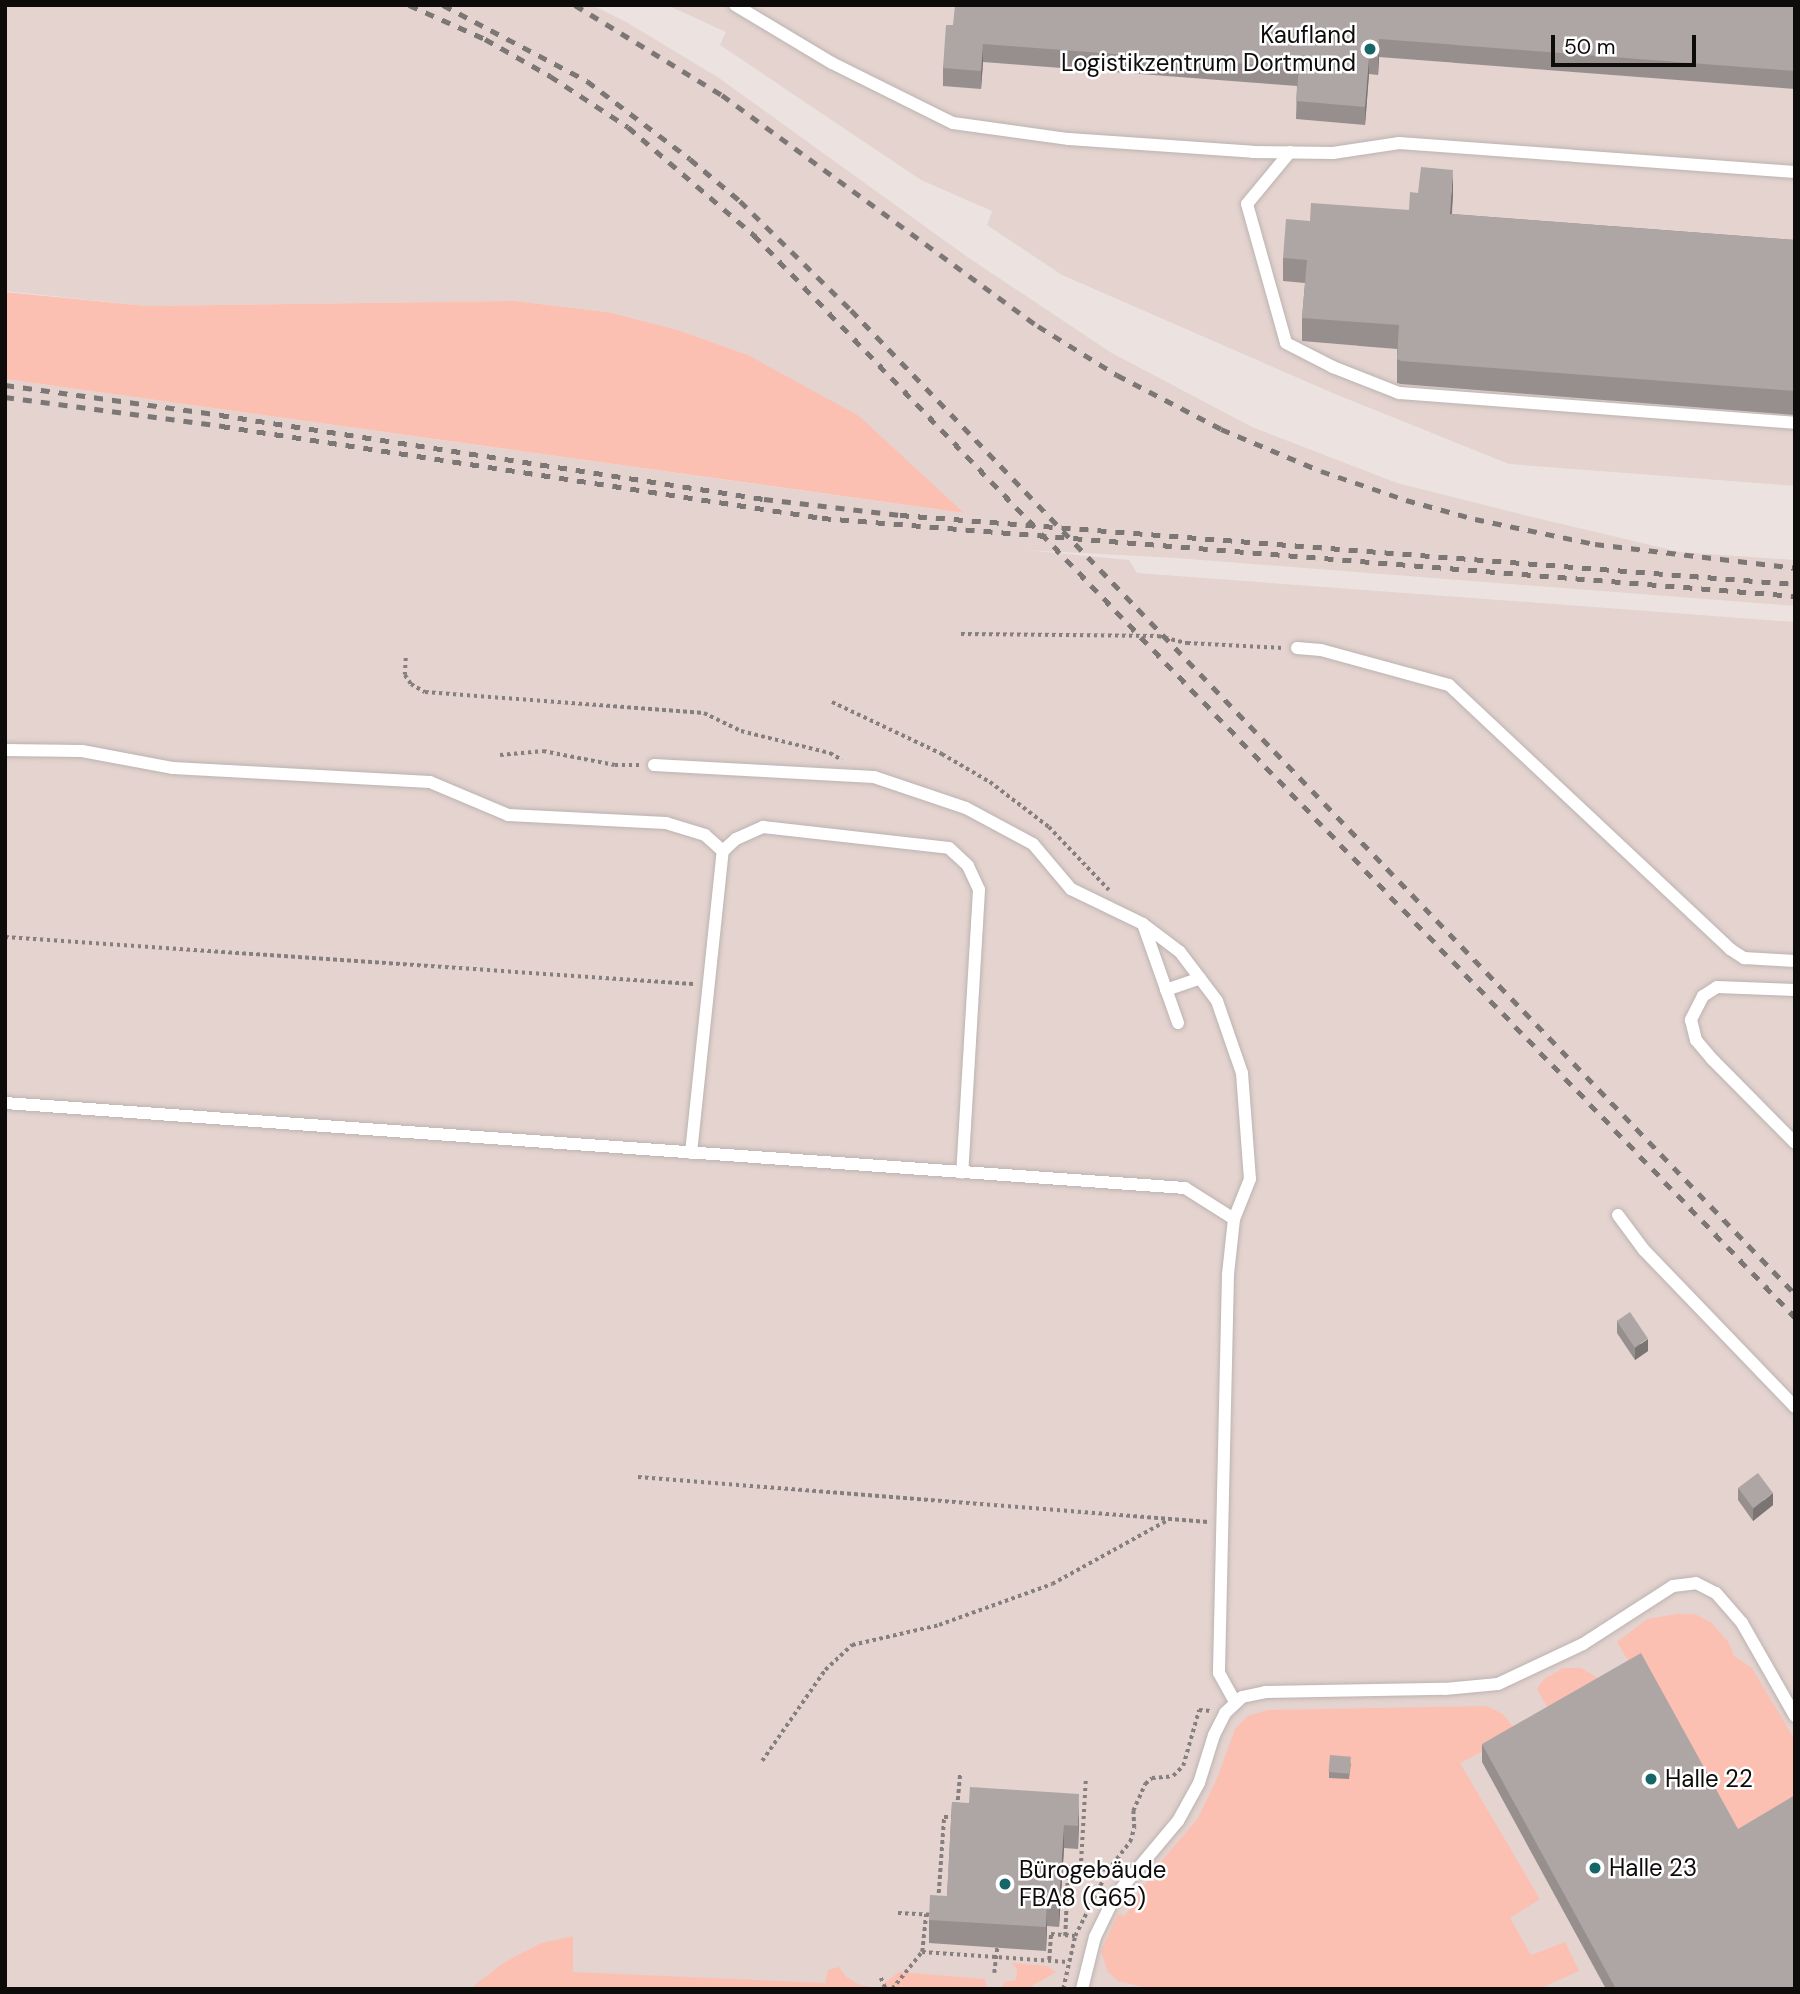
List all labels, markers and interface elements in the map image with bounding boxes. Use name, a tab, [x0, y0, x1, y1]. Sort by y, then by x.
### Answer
place label: Kaufland Logistikzentrum Dortmund	[1061, 21, 1356, 77]
scale bar	[1555, 21, 1700, 65]
text: 50 m	[1564, 33, 1615, 61]
marker: Kaufland Logistikzentrum Dortmund	[1362, 41, 1378, 57]
place label: Halle 22	[1665, 1765, 1753, 1793]
marker: Halle 22	[1643, 1771, 1659, 1787]
place label: Halle 23	[1609, 1854, 1697, 1882]
place label: Bürogebäude FBA8 (G65)	[1019, 1856, 1166, 1912]
marker: Halle 23	[1587, 1860, 1603, 1876]
marker: Bürogebäude FBA8 (G65)	[997, 1876, 1013, 1892]

